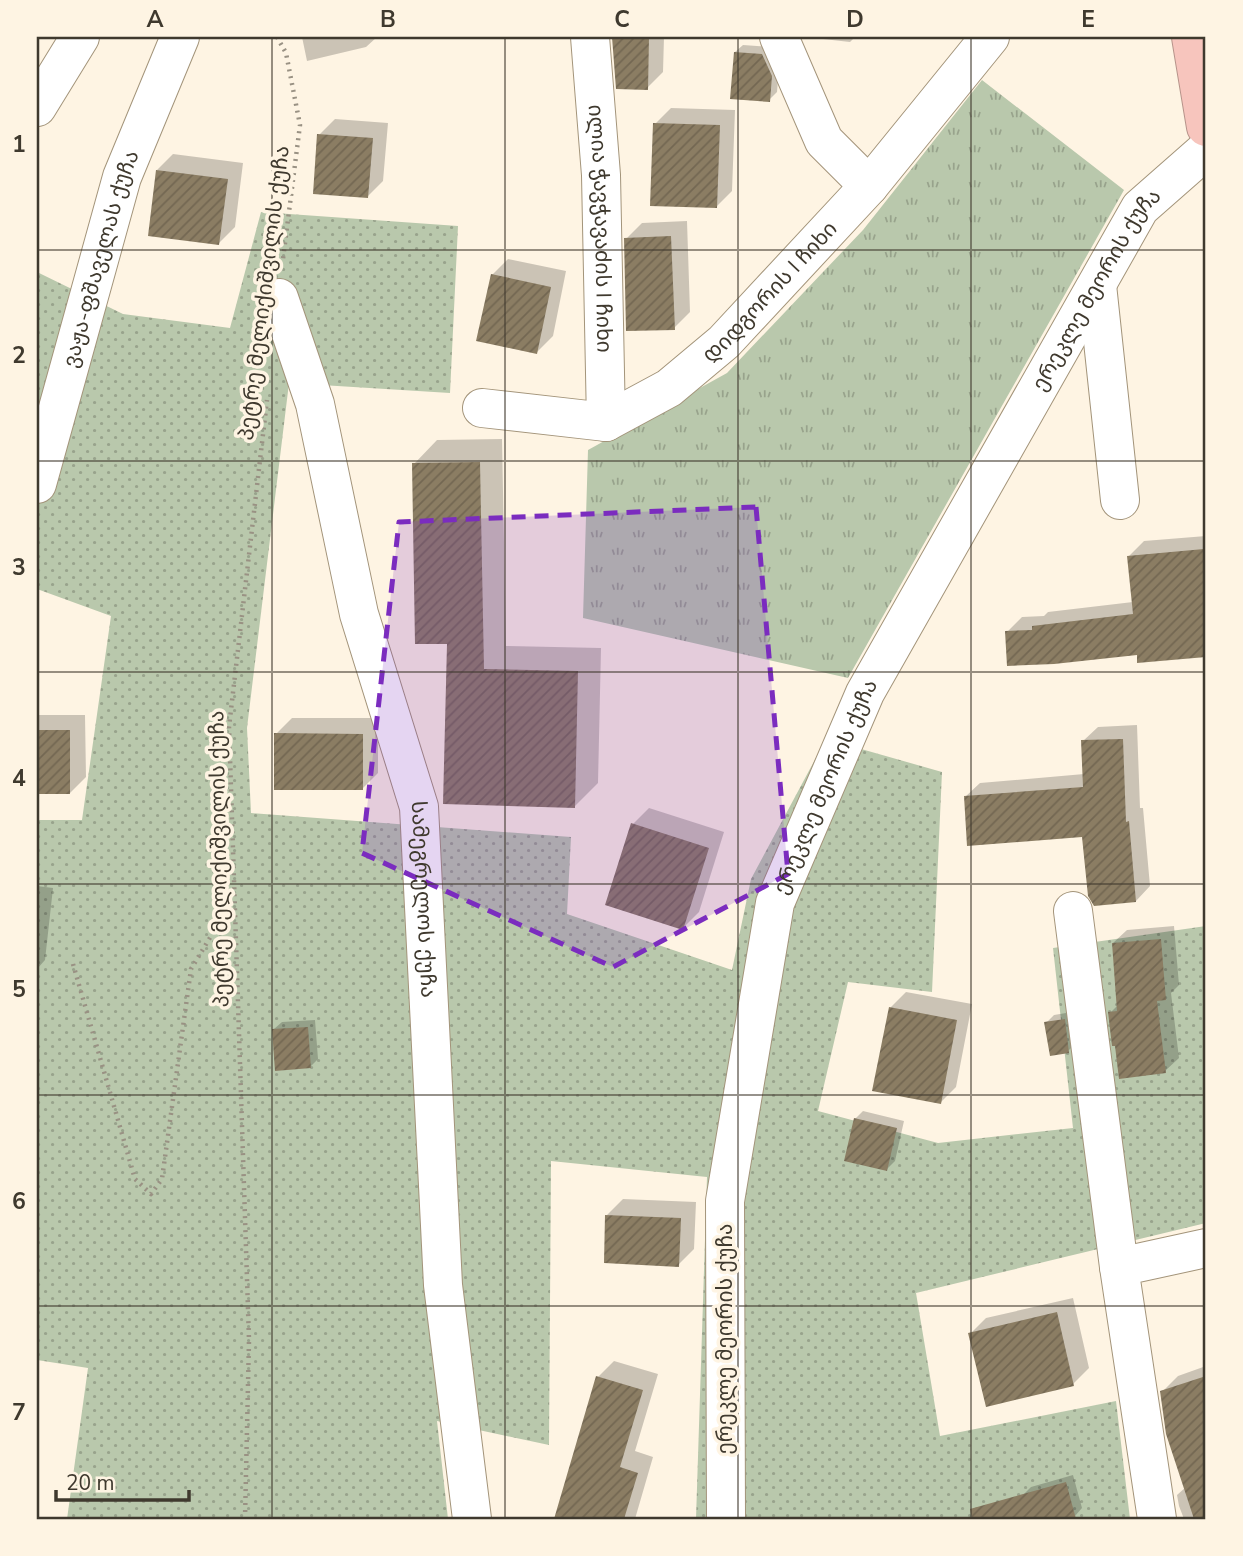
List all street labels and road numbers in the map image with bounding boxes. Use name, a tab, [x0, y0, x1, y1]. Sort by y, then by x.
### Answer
street label: ილია ჭავჭავაძის I ჩიხი	[581, 103, 619, 353]
street label: პეტრე მელიქიშვილის ქუჩა	[232, 144, 296, 442]
street label: ვაჟა-ფშაველას ქუჩა	[56, 146, 146, 371]
street label: ერეკლე მეორის ქუჩა	[1025, 182, 1167, 396]
street label: დიდგორის I ჩიხი	[696, 215, 843, 368]
street label: ერეკლე მეორის ქუჩა	[767, 674, 884, 898]
street label: პეტრე მელიქიშვილის ქუჩა	[202, 710, 236, 1008]
street label: სამეგრელოს ქუჩა	[405, 800, 443, 998]
street label: ერეკლე მეორის ქუჩა	[711, 1223, 739, 1455]

